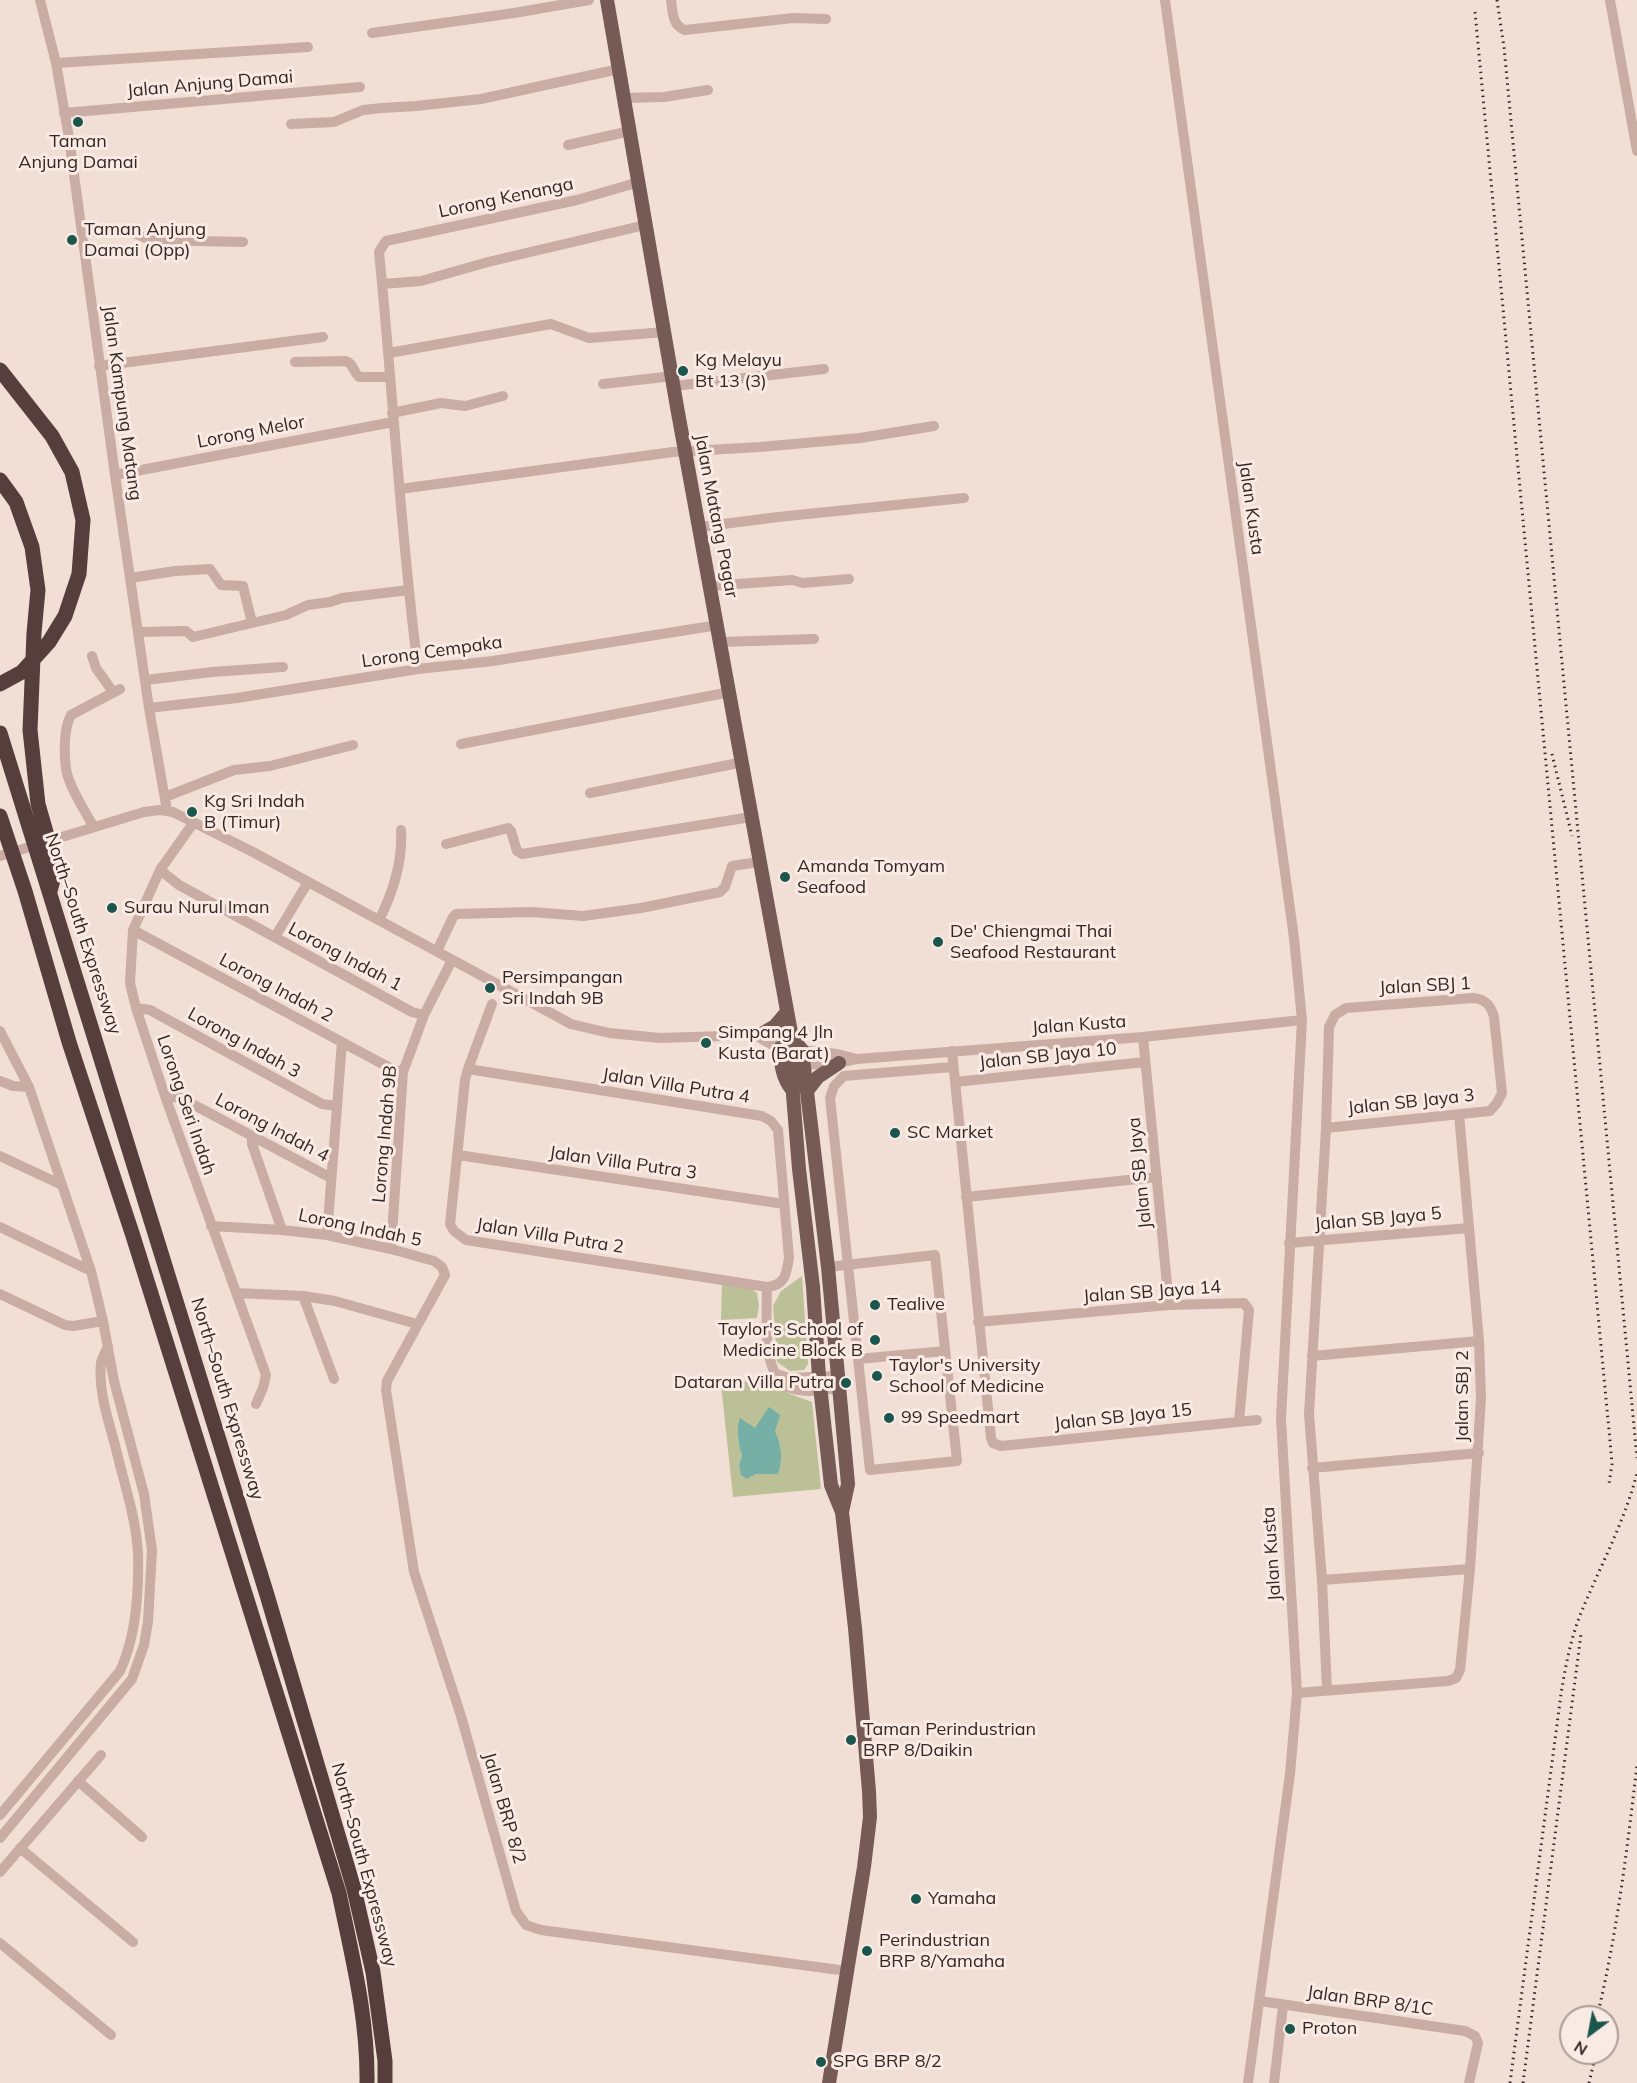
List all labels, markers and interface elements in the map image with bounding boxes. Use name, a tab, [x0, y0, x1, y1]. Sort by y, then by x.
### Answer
street label: Jalan Anjung Damai	[126, 66, 294, 102]
marker: Taman Anjung Damai	[71, 115, 85, 129]
place label: Taman Anjung Damai	[18, 131, 138, 174]
street label: Lorong Kenanga	[437, 173, 575, 223]
place label: Taman Anjung Damai (Opp)	[84, 219, 206, 262]
marker: Taman Anjung Damai (Opp)	[65, 233, 79, 247]
street label: Jalan Kampung Matang	[98, 304, 146, 502]
place label: Kg Melayu Bt 13 (3)	[695, 350, 782, 392]
marker: Kg Melayu Bt 13 (3)	[676, 364, 690, 378]
street label: Lorong Melor	[195, 411, 307, 453]
street label: Jalan Matang Pagar	[689, 432, 743, 600]
street label: Jalan Kusta	[1234, 460, 1268, 556]
street label: Lorong Cempaka	[360, 631, 504, 673]
place label: Kg Sri Indah B (Timur)	[204, 791, 305, 834]
marker: Kg Sri Indah B (Timur)	[185, 805, 199, 819]
street label: North–South Expressway	[40, 831, 126, 1037]
place label: Amanda Tomyam Seafood	[797, 856, 945, 898]
marker: Amanda Tomyam Seafood	[778, 870, 792, 884]
place label: Surau Nurul Iman	[124, 897, 269, 919]
marker: Surau Nurul Iman	[105, 901, 119, 915]
street label: Lorong Indah 1	[284, 918, 406, 996]
place label: De' Chiengmai Thai Seafood Restaurant	[950, 921, 1116, 964]
marker: De' Chiengmai Thai Seafood Restaurant	[931, 935, 945, 949]
street label: Lorong Indah 2	[215, 949, 337, 1027]
place label: Persimpangan Sri Indah 9B	[502, 967, 623, 1010]
street label: Jalan SBJ 1	[1379, 973, 1471, 999]
marker: Persimpangan Sri Indah 9B	[483, 981, 497, 995]
street label: Lorong Indah 3	[184, 1003, 304, 1083]
street label: Jalan Kusta	[1031, 1011, 1127, 1039]
place label: Simpang 4 Jln Kusta (Barat)	[718, 1022, 833, 1064]
street label: Lorong Seri Indah	[152, 1032, 220, 1178]
marker: Simpang 4 Jln Kusta (Barat)	[699, 1036, 713, 1050]
street label: Jalan SB Jaya 10	[978, 1038, 1118, 1074]
street label: Lorong Indah 9B	[368, 1064, 402, 1204]
street label: Jalan Villa Putra 4	[601, 1064, 751, 1108]
street label: Jalan SB Jaya 3	[1346, 1085, 1476, 1119]
street label: Lorong Indah 4	[211, 1089, 333, 1167]
street label: Jalan SB Jaya	[1123, 1116, 1157, 1230]
place label: SC Market	[907, 1122, 993, 1144]
marker: SC Market	[888, 1126, 902, 1140]
street label: Jalan Villa Putra 3	[548, 1142, 698, 1184]
street label: Jalan SB Jaya 5	[1314, 1203, 1442, 1235]
street label: Lorong Indah 5	[296, 1204, 424, 1252]
street label: Jalan Villa Putra 2	[475, 1214, 625, 1258]
street label: Jalan SB Jaya 14	[1082, 1276, 1222, 1308]
place label: Tealive	[887, 1294, 945, 1316]
street label: North–South Expressway	[186, 1295, 268, 1503]
marker: Tealive	[868, 1298, 882, 1312]
place label: Taylor's School of Medicine Block B	[718, 1319, 863, 1362]
marker: Taylor's School of Medicine Block B	[868, 1333, 882, 1347]
street label: Jalan SBJ 2	[1452, 1350, 1474, 1442]
place label: Taylor's University School of Medicine	[889, 1355, 1044, 1398]
marker: Taylor's University School of Medicine	[870, 1369, 884, 1383]
place label: Dataran Villa Putra	[674, 1372, 834, 1394]
marker: Dataran Villa Putra	[839, 1376, 853, 1390]
street label: Jalan SB Jaya 15	[1053, 1399, 1193, 1435]
place label: 99 Speedmart	[901, 1407, 1020, 1429]
marker: 99 Speedmart	[882, 1411, 896, 1425]
street label: Jalan Kusta	[1258, 1506, 1286, 1602]
place label: Taman Perindustrian BRP 8/Daikin	[863, 1719, 1036, 1762]
marker: Taman Perindustrian BRP 8/Daikin	[844, 1733, 858, 1747]
street label: Jalan BRP 8/2	[478, 1750, 530, 1866]
street label: North–South Expressway	[326, 1761, 402, 1969]
place label: Yamaha	[928, 1888, 996, 1910]
marker: Yamaha	[909, 1892, 923, 1906]
place label: Perindustrian BRP 8/Yamaha	[879, 1930, 1005, 1972]
marker: Perindustrian BRP 8/Yamaha	[860, 1944, 874, 1958]
street label: Jalan BRP 8/1C	[1306, 1981, 1434, 2021]
north arrow	[1559, 2005, 1619, 2065]
place label: Proton	[1302, 2018, 1357, 2040]
marker: Proton	[1283, 2022, 1297, 2036]
text: N	[1570, 2037, 1591, 2060]
place label: SPG BRP 8/2	[833, 2051, 942, 2073]
marker: SPG BRP 8/2	[814, 2055, 828, 2069]

